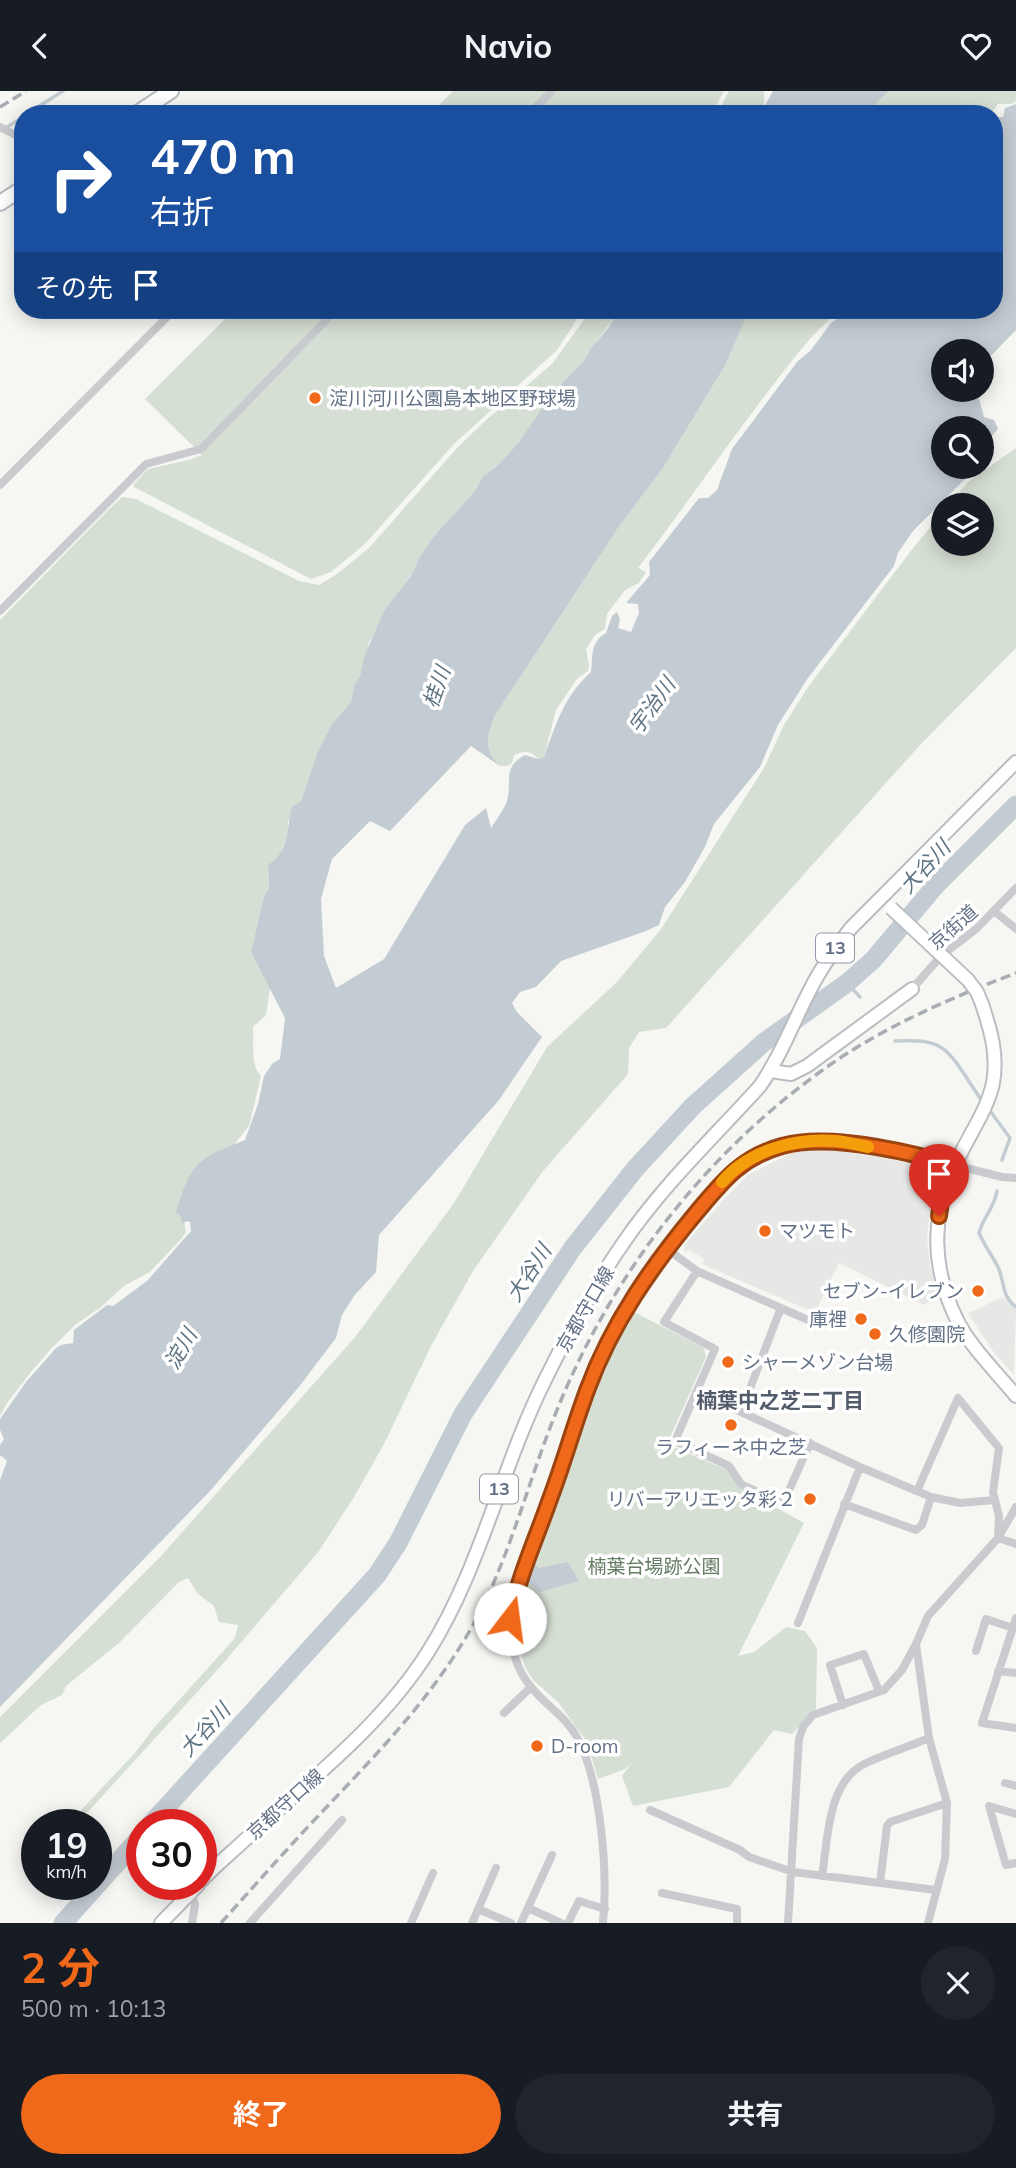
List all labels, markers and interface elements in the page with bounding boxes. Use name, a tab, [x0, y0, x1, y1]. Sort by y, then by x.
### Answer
text: Navio	[464, 26, 552, 66]
icon: back	[21, 27, 59, 65]
icon: heart	[957, 27, 995, 65]
text: 470 m	[150, 125, 296, 186]
icon: right	[35, 133, 126, 224]
text: 右折	[150, 191, 214, 231]
icon: arrive	[127, 266, 165, 304]
text: その先	[35, 271, 113, 304]
map controls	[931, 339, 994, 556]
button: sound	[931, 339, 994, 402]
place label: 淀川河川公園島本地区野球場	[329, 386, 576, 410]
marker: 淀川河川公園島本地区野球場	[307, 390, 323, 406]
button: search	[931, 416, 994, 479]
button: layers	[931, 493, 994, 556]
water label: 桂川	[417, 661, 456, 711]
water label: 宇治川	[622, 671, 681, 739]
water label: 大谷川	[893, 833, 957, 898]
street label: 京街道	[924, 899, 982, 955]
road number: 13	[816, 933, 854, 963]
pin	[909, 1144, 969, 1216]
icon: arrive	[920, 1155, 958, 1193]
place label: マツモト	[779, 1219, 855, 1243]
marker: マツモト	[757, 1223, 773, 1239]
water label: 大谷川	[500, 1237, 557, 1306]
street label: 京都守口線	[551, 1262, 619, 1356]
place label: セブン-イレブン	[823, 1279, 964, 1303]
marker: セブン-イレブン	[970, 1283, 986, 1299]
place label: 庫裡	[809, 1307, 847, 1331]
marker: 庫裡	[853, 1311, 869, 1327]
water label: 淀川	[158, 1322, 203, 1373]
place label: 久修園院	[889, 1322, 965, 1346]
marker: 久修園院	[867, 1326, 883, 1342]
place label: シャーメゾン台場	[742, 1350, 893, 1374]
marker: シャーメゾン台場	[720, 1354, 736, 1370]
district label: 楠葉中之芝二丁目	[696, 1387, 864, 1413]
marker: ラフィーネ中之芝	[723, 1417, 739, 1433]
place label: ラフィーネ中之芝	[655, 1435, 807, 1459]
road number: 13	[480, 1475, 518, 1504]
place label: リバーアリエッタ彩２	[607, 1487, 796, 1511]
marker: リバーアリエッタ彩２	[802, 1491, 818, 1507]
park label: 楠葉台場跡公園	[587, 1554, 721, 1578]
position arrow	[473, 1582, 547, 1656]
water label: 大谷川	[174, 1696, 236, 1761]
place label: D-room	[551, 1734, 618, 1758]
marker: D-room	[529, 1738, 545, 1754]
street label: 京都守口線	[242, 1763, 328, 1845]
speed limit sign: 30	[126, 1809, 217, 1900]
text: 19	[45, 1823, 88, 1867]
text: km/h	[46, 1860, 87, 1883]
text: 2 分	[21, 1941, 100, 1994]
button: close	[921, 1946, 995, 2020]
text: 500 m · 10:13	[21, 1994, 166, 2023]
button: 終了	[21, 2074, 501, 2154]
button: 共有	[515, 2074, 995, 2154]

